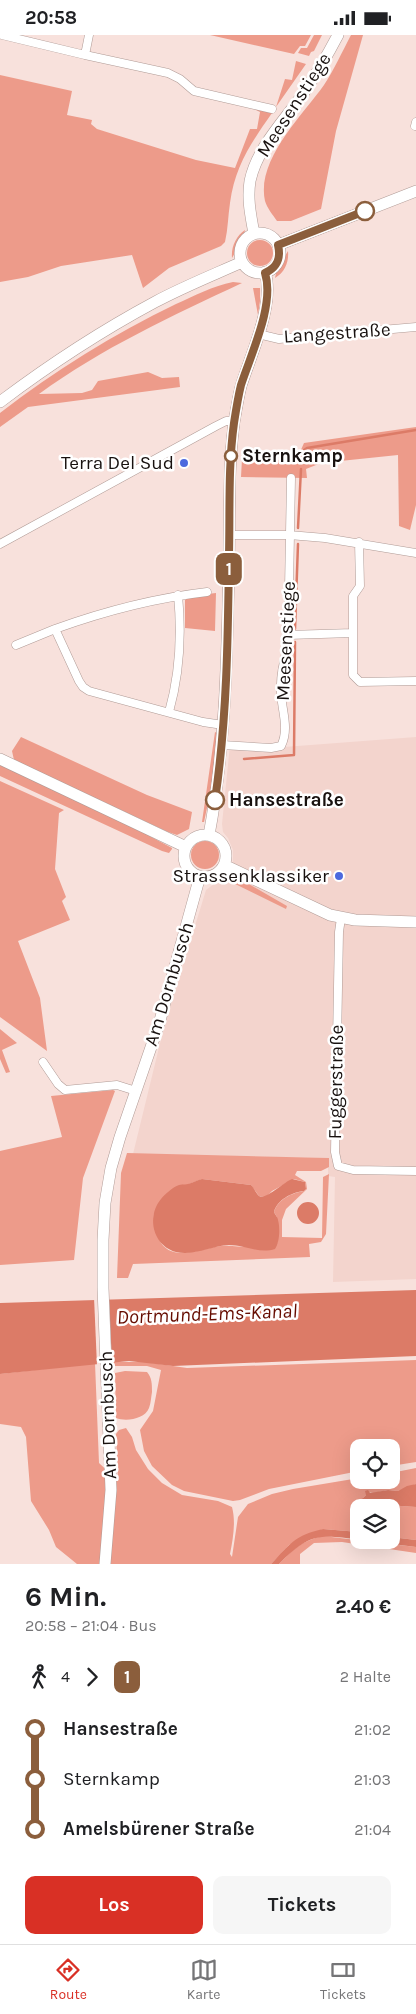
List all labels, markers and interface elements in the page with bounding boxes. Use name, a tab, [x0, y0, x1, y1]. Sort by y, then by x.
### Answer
text: 20:58	[25, 7, 77, 29]
street label: Meesenstiege	[252, 49, 336, 161]
unlabelled marker	[355, 201, 375, 221]
street label: Langestraße	[283, 318, 391, 348]
place label: Sternkamp	[242, 445, 343, 467]
marker: Sternkamp	[224, 449, 238, 463]
place label: Terra Del Sud	[61, 452, 174, 474]
marker: Terra Del Sud	[178, 457, 190, 469]
line badge: 1	[213, 553, 245, 585]
text: 1	[226, 558, 232, 580]
street label: Meesenstiege	[272, 581, 300, 701]
place label: Hansestraße	[229, 789, 344, 811]
marker: Hansestraße	[205, 790, 225, 810]
place label: Strassenklassiker	[172, 865, 329, 887]
marker: Strassenklassiker	[333, 870, 345, 882]
street label: Am Dornbusch	[140, 919, 198, 1049]
street label: Fuggerstraße	[324, 1024, 348, 1140]
water label: Dortmund-Ems-Kanal	[116, 1299, 298, 1329]
street label: Am Dornbusch	[95, 1350, 121, 1480]
map controls	[350, 1439, 400, 1549]
button: locate	[350, 1439, 400, 1489]
button: layers	[350, 1499, 400, 1549]
text: 6 Min.	[25, 1580, 106, 1613]
text: 2.40 €	[335, 1596, 391, 1618]
text: 20:58 – 21:04 · Bus	[25, 1616, 157, 1635]
icon: walk	[25, 1663, 53, 1691]
icon: forward	[78, 1663, 106, 1691]
text: 1	[124, 1666, 130, 1688]
text: 4	[61, 1667, 70, 1686]
text: 2 Halte	[340, 1667, 391, 1686]
text: Hansestraße	[63, 1718, 178, 1740]
text: 21:02	[354, 1720, 391, 1739]
text: Sternkamp	[63, 1768, 160, 1790]
text: 21:03	[354, 1770, 391, 1789]
text: Amelsbürener Straße	[63, 1818, 255, 1840]
text: 21:04	[354, 1820, 391, 1839]
button: Los	[25, 1876, 203, 1934]
button: Tickets	[213, 1876, 391, 1934]
tab: Route	[50, 1956, 87, 2003]
tab: Karte	[187, 1956, 220, 2003]
tab: Tickets	[320, 1956, 366, 2003]

